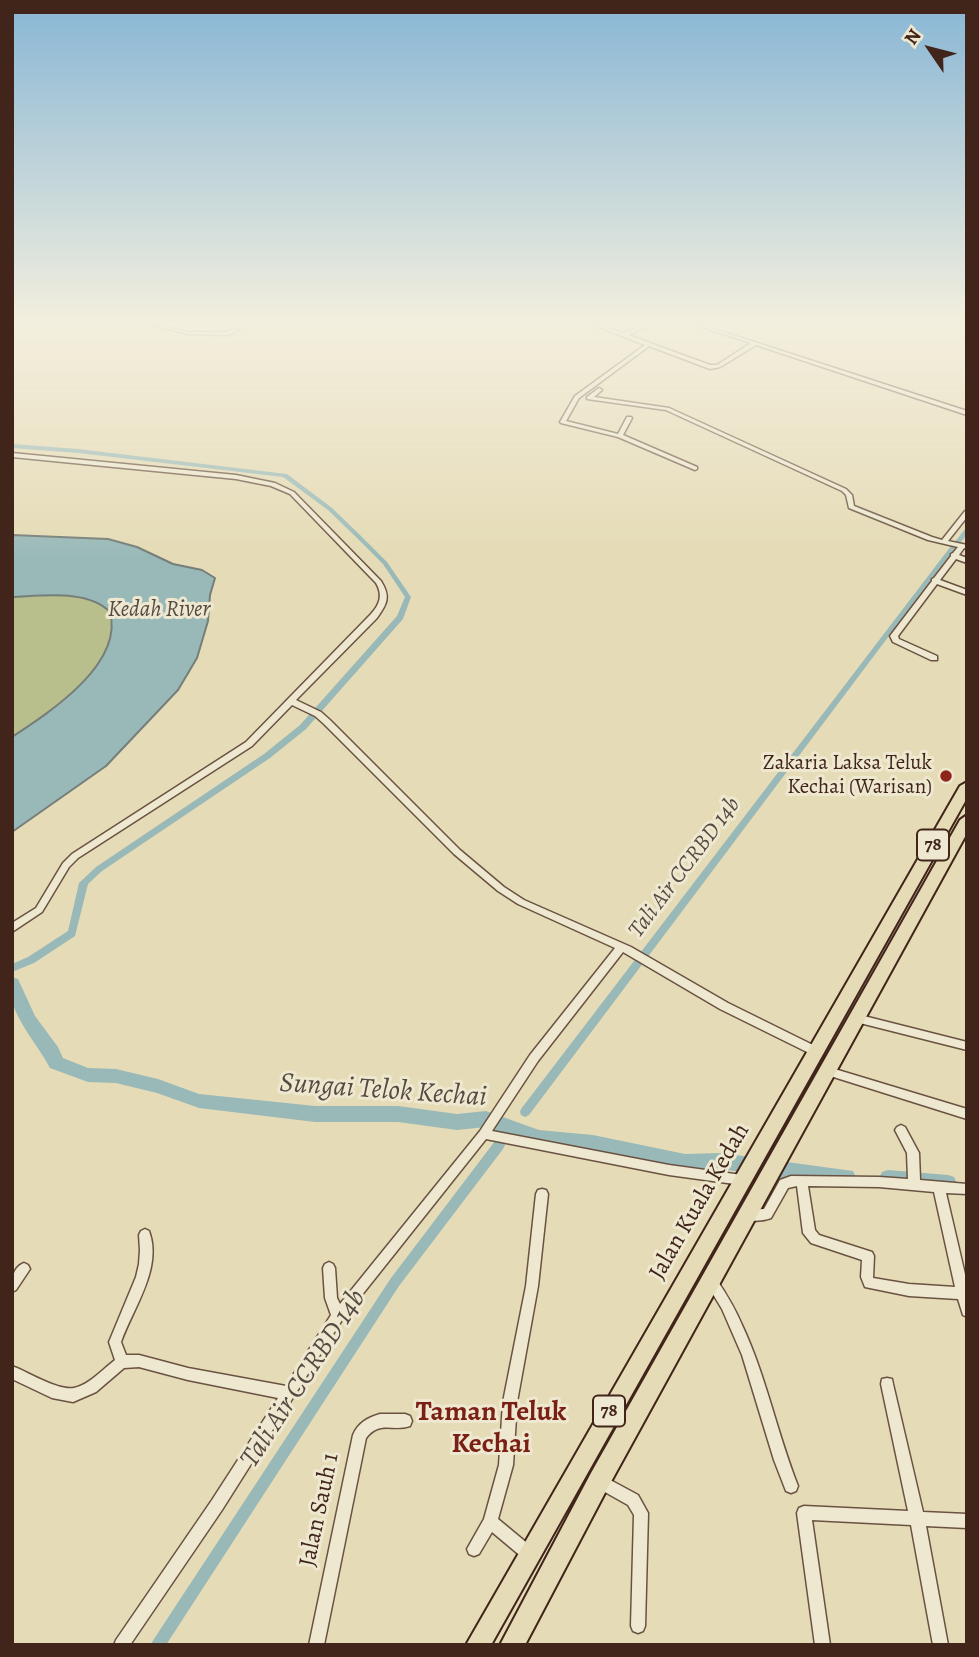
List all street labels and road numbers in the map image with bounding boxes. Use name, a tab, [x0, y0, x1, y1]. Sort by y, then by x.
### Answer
road number: 78	[917, 830, 949, 860]
street label: Jalan Kuala Kedah	[644, 1119, 756, 1285]
road number: 78	[593, 1396, 625, 1427]
street label: Jalan Sauh 1	[294, 1451, 346, 1569]

